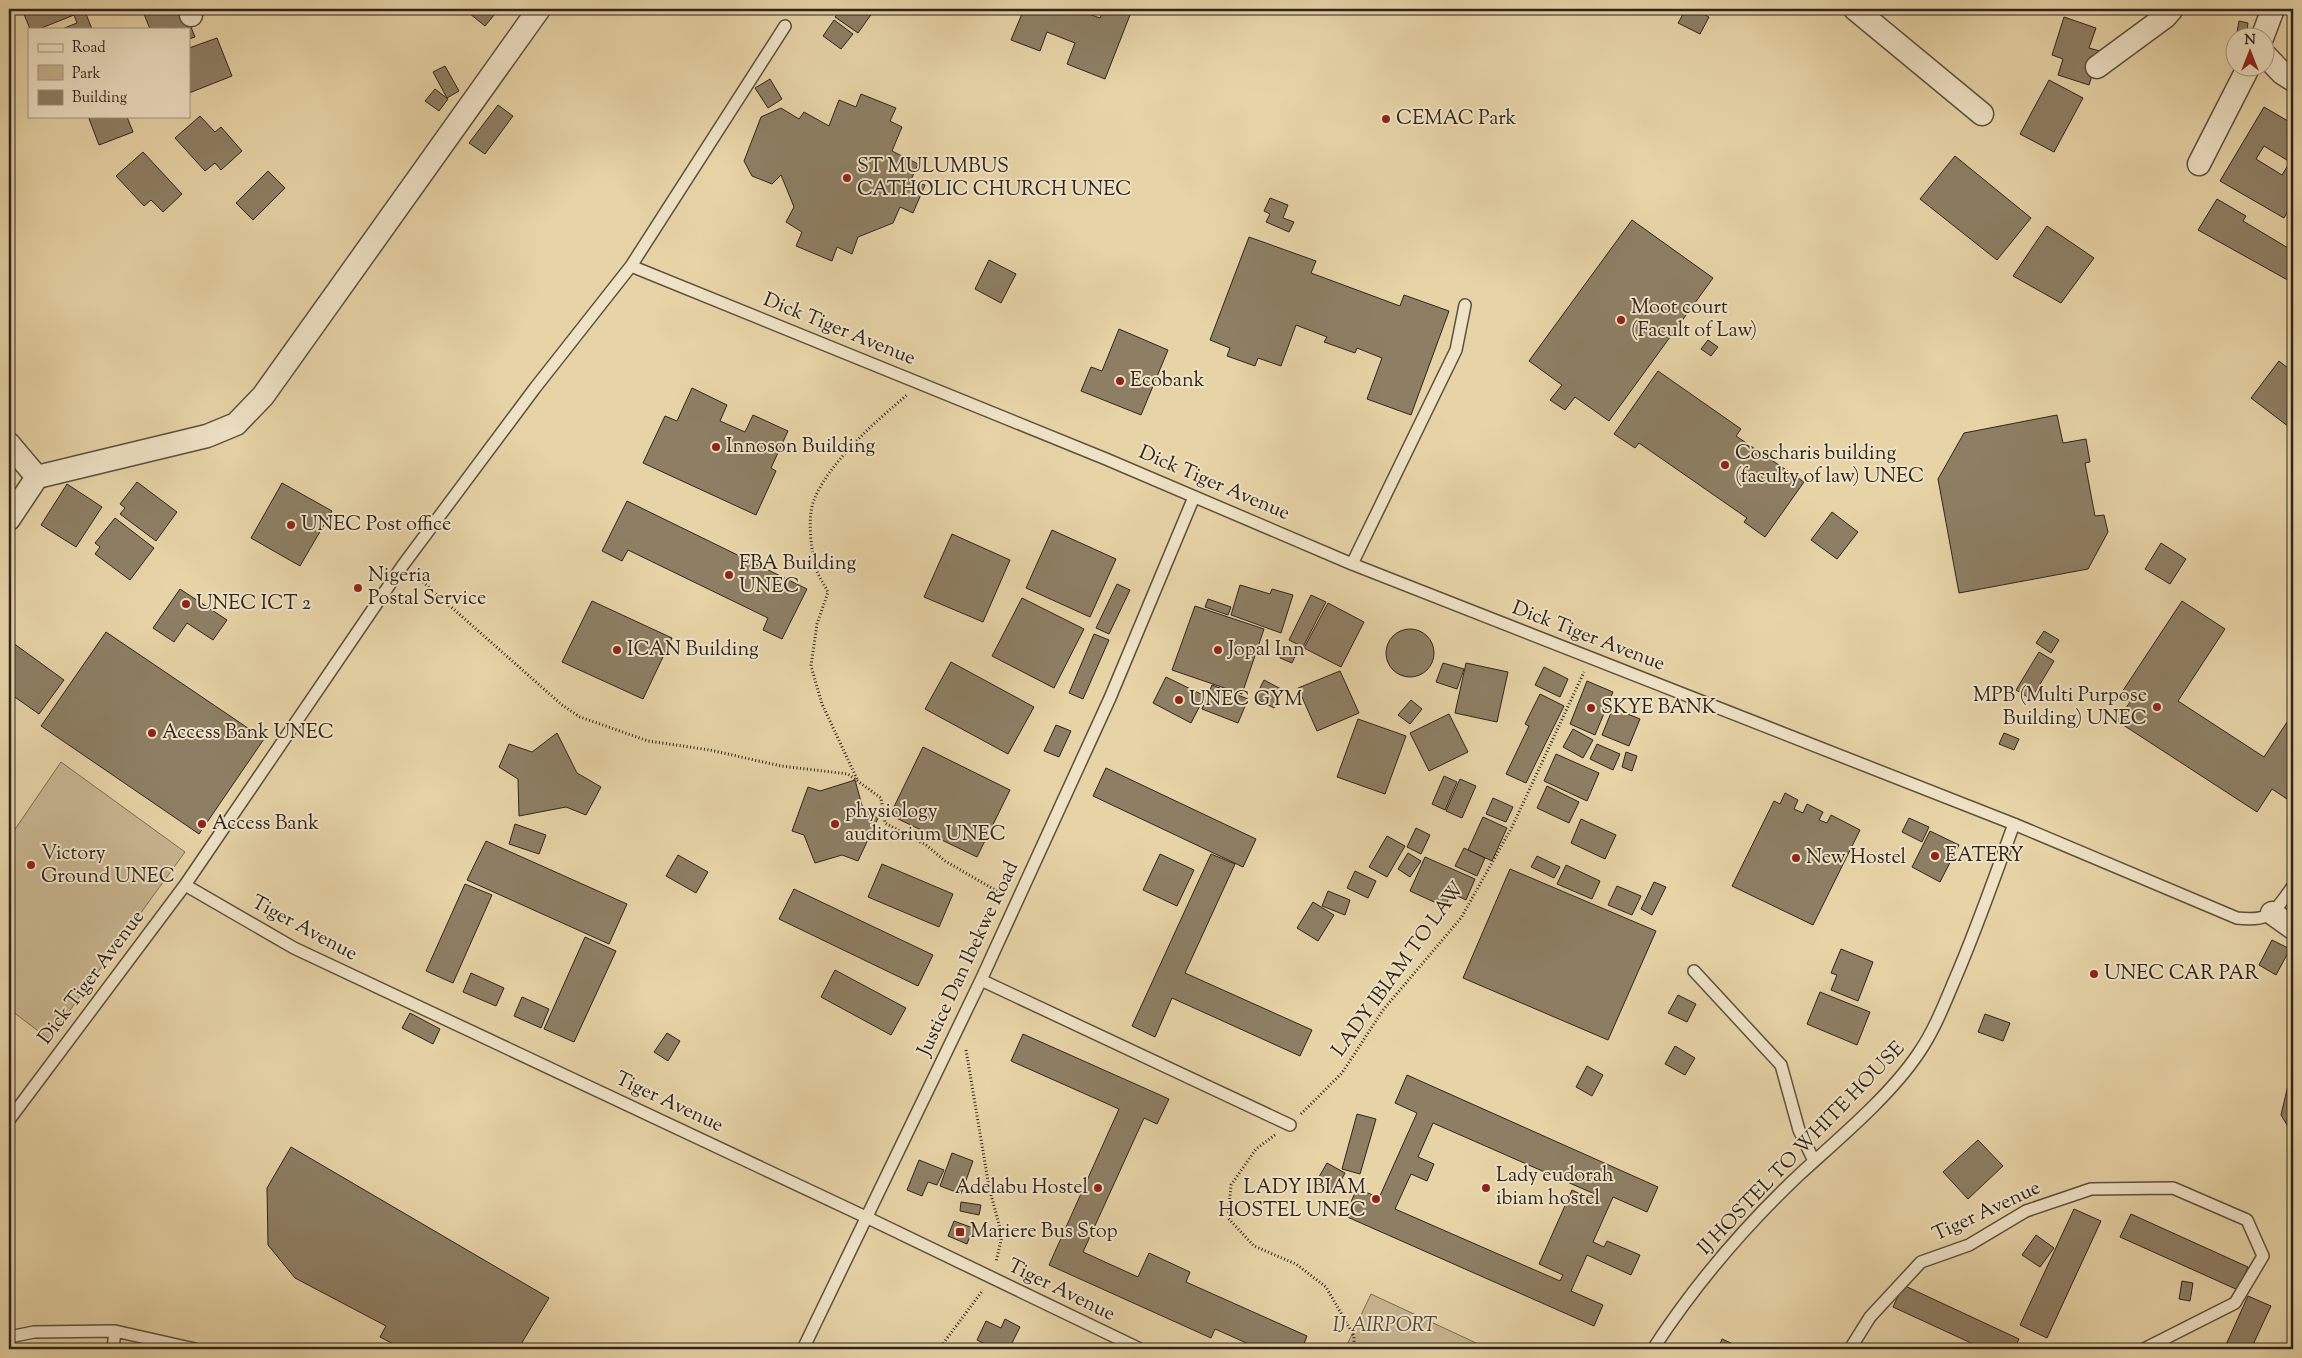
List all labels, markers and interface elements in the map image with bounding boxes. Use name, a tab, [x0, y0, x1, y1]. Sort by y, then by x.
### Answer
legend	[28, 28, 190, 118]
north arrow	[2224, 28, 2274, 78]
text: N	[2244, 31, 2256, 51]
text: Road	[72, 38, 106, 59]
text: Park	[72, 64, 101, 85]
text: Building	[72, 88, 127, 109]
place label: CEMAC Park	[1396, 105, 1517, 134]
marker: CEMAC Park	[1380, 113, 1392, 125]
place label: ST MULUMBUS CATHOLIC CHURCH UNEC	[857, 153, 1131, 205]
marker: ST MULUMBUS CATHOLIC CHURCH UNEC	[841, 172, 853, 184]
street label: Dick Tiger Avenue	[759, 286, 919, 374]
place label: Moot court (Facult of Law)	[1631, 294, 1757, 346]
marker: Moot court (Facult of Law)	[1615, 314, 1627, 326]
place label: Ecobank	[1130, 367, 1205, 396]
marker: Ecobank	[1114, 375, 1126, 387]
place label: Innoson Building	[726, 433, 876, 462]
street label: Dick Tiger Avenue	[1134, 439, 1294, 529]
place label: Coscharis building (faculty of law) UNEC	[1735, 440, 1924, 492]
marker: Innoson Building	[710, 441, 722, 453]
marker: Coscharis building (faculty of law) UNEC	[1719, 459, 1731, 471]
place label: UNEC Post office	[301, 511, 451, 540]
marker: UNEC Post office	[285, 519, 297, 531]
place label: FBA Building UNEC	[739, 550, 856, 602]
place label: Nigeria Postal Service	[368, 562, 486, 614]
marker: FBA Building UNEC	[723, 569, 735, 581]
marker: Nigeria Postal Service	[352, 582, 364, 594]
place label: UNEC ICT 2	[196, 590, 311, 619]
street label: Dick Tiger Avenue	[1507, 594, 1669, 680]
marker: UNEC ICT 2	[180, 598, 192, 610]
place label: ICAN Building	[627, 636, 759, 665]
place label: Jopal Inn	[1227, 636, 1305, 665]
marker: ICAN Building	[611, 644, 623, 656]
marker: Jopal Inn	[1212, 644, 1224, 656]
place label: MPB (Multi Purpose Building) UNEC	[1973, 682, 2147, 734]
place label: UNEC GYM	[1189, 686, 1303, 715]
marker: UNEC GYM	[1173, 694, 1185, 706]
place label: SKYE BANK	[1601, 694, 1717, 723]
marker: MPB (Multi Purpose Building) UNEC	[2151, 701, 2163, 713]
marker: SKYE BANK	[1585, 702, 1597, 714]
place label: Access Bank UNEC	[162, 719, 334, 748]
marker: Access Bank UNEC	[146, 727, 158, 739]
place label: physiology auditorium UNEC	[845, 798, 1006, 850]
place label: Access Bank	[212, 810, 319, 839]
marker: Access Bank	[196, 818, 208, 830]
marker: physiology auditorium UNEC	[829, 818, 841, 830]
place label: Victory Ground UNEC	[41, 840, 175, 892]
place label: EATERY	[1945, 842, 2024, 871]
place label: New Hostel	[1806, 844, 1907, 873]
marker: EATERY	[1929, 850, 1941, 862]
marker: New Hostel	[1790, 852, 1802, 864]
street label: Justice Dan Ibekwe Road	[911, 857, 1027, 1062]
marker: Victory Ground UNEC	[25, 859, 37, 871]
street label: LADY IBIAM TO LAW	[1326, 877, 1472, 1063]
street label: Tiger Avenue	[246, 889, 362, 969]
street label: Dick Tiger Avenue	[32, 905, 152, 1051]
place label: UNEC CAR PAR	[2104, 960, 2260, 989]
marker: UNEC CAR PAR	[2088, 968, 2100, 980]
street label: IJ HOSTEL TO WHITE HOUSE	[1692, 1036, 1912, 1262]
street label: Tiger Avenue	[610, 1065, 728, 1141]
place label: Lady eudorah ibiam hostel	[1496, 1162, 1614, 1214]
place label: Adelabu Hostel	[955, 1174, 1088, 1203]
place label: LADY IBIAM HOSTEL UNEC	[1218, 1174, 1366, 1226]
street label: Tiger Avenue	[1928, 1174, 2046, 1250]
marker: Adelabu Hostel	[1092, 1182, 1104, 1194]
marker: Lady eudorah ibiam hostel	[1480, 1182, 1492, 1194]
marker: LADY IBIAM HOSTEL UNEC	[1370, 1193, 1382, 1205]
place label: Mariere Bus Stop	[970, 1218, 1118, 1247]
marker: Mariere Bus Stop	[954, 1226, 966, 1238]
street label: Tiger Avenue	[1002, 1252, 1120, 1330]
park label: IJ AIRPORT	[1333, 1312, 1437, 1341]

